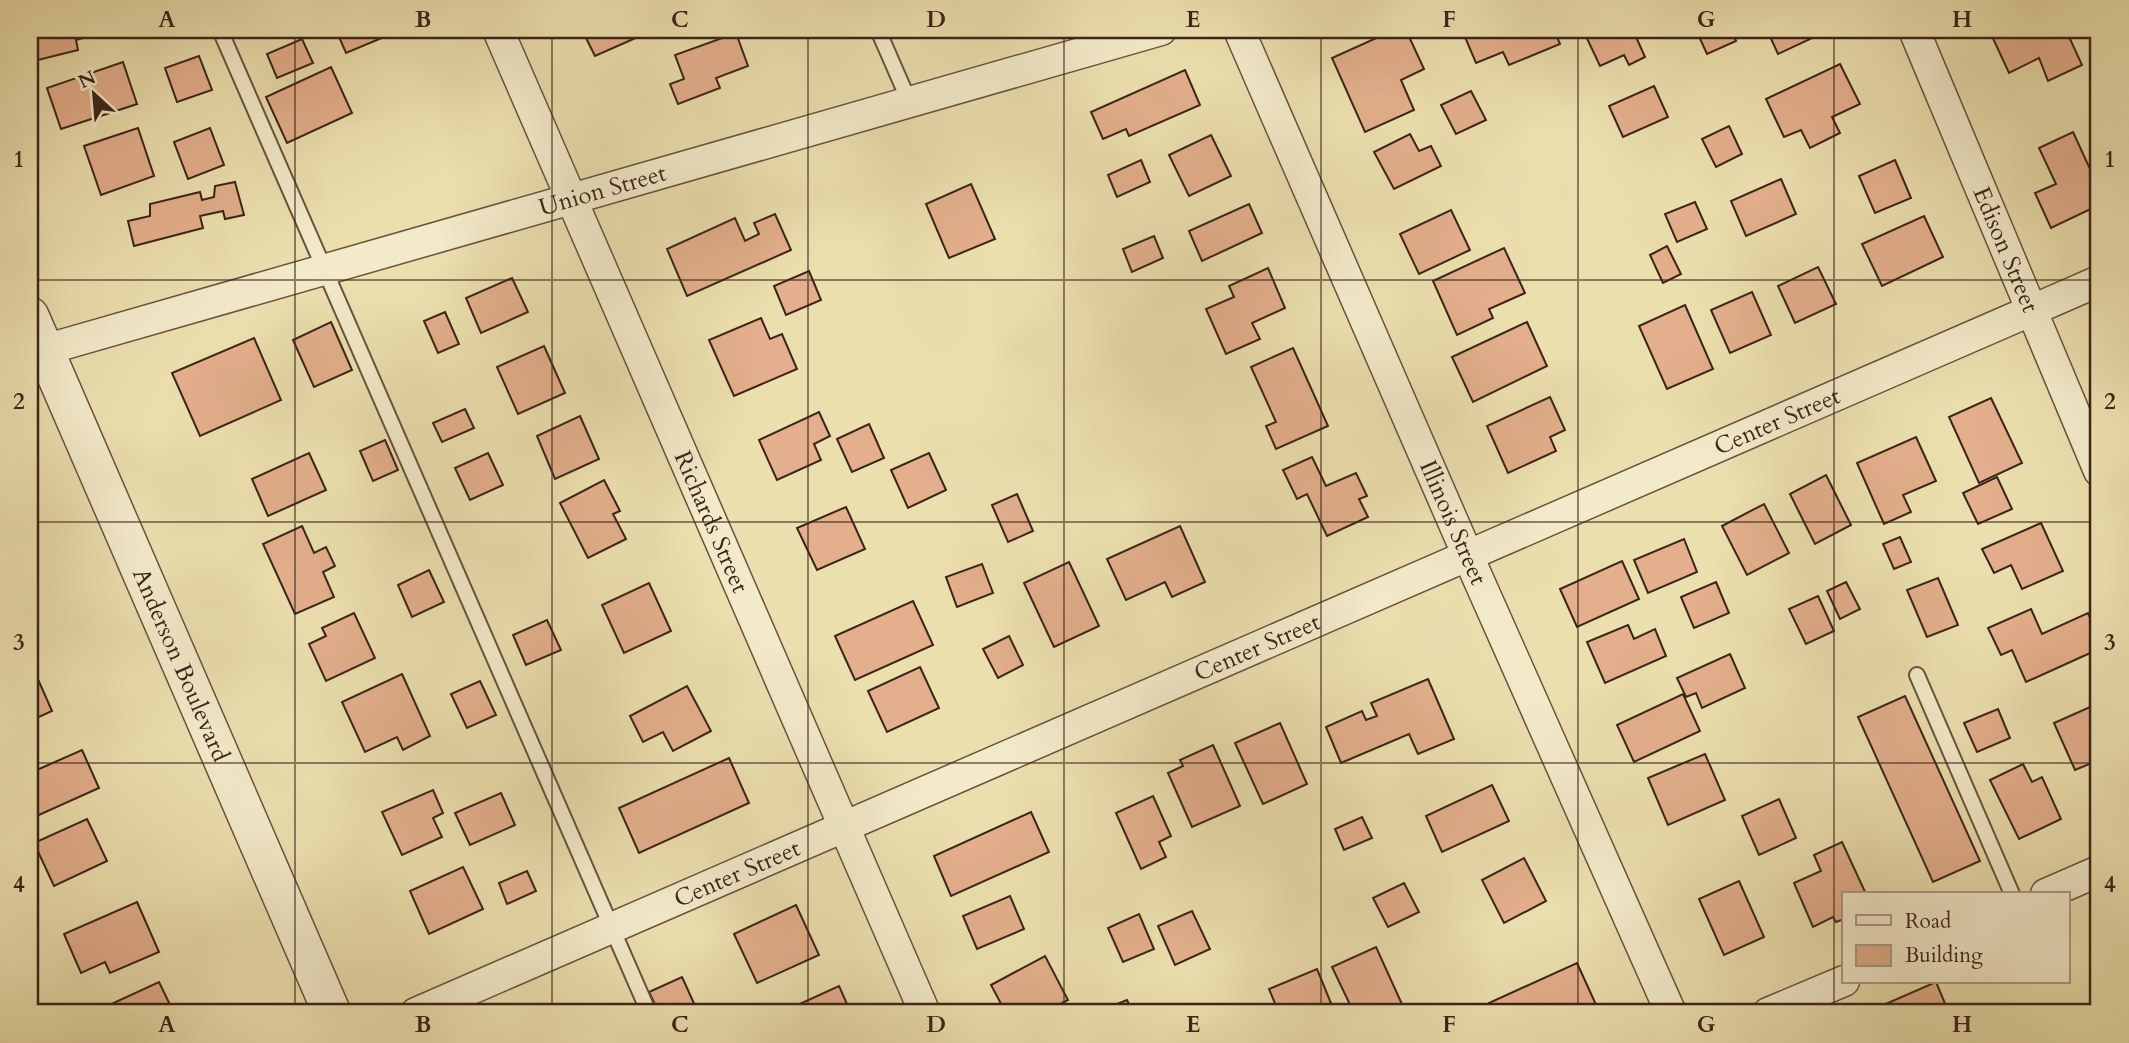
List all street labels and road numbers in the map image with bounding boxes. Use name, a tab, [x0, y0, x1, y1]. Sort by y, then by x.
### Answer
street label: Union Street	[535, 156, 671, 224]
street label: Edison Street	[1965, 182, 2047, 318]
street label: Center Street	[1709, 379, 1846, 464]
street label: Richards Street	[666, 446, 757, 598]
street label: Illinois Street	[1411, 455, 1495, 590]
street label: Anderson Boulevard	[124, 563, 237, 767]
street label: Center Street	[1189, 606, 1326, 690]
street label: Center Street	[669, 832, 806, 916]

